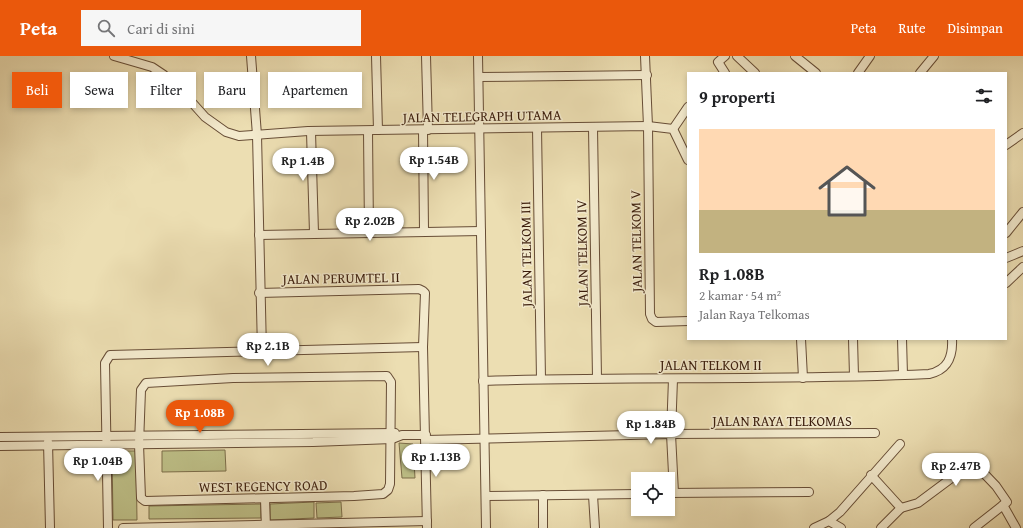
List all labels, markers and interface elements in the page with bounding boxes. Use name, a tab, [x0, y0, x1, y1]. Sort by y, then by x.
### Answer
search box	[81, 10, 361, 46]
text: Peta	[20, 14, 57, 42]
icon: search	[95, 17, 117, 39]
text: Cari di sini	[127, 18, 195, 39]
text: Peta	[851, 18, 876, 38]
text: Rute	[898, 18, 926, 38]
text: Disimpan	[948, 18, 1003, 38]
chip: Beli	[12, 72, 62, 108]
chip: Sewa	[70, 72, 128, 108]
chip: Filter	[136, 72, 196, 108]
chip: Baru	[204, 72, 260, 108]
chip: Apartemen	[268, 72, 362, 108]
text: 9 properti	[699, 84, 775, 109]
icon: filters	[973, 85, 995, 107]
street label: JALAN TELEGRAPH UTAMA	[400, 105, 562, 127]
pin: Rp 1.54B	[393, 147, 475, 181]
pin: Rp 1.4B	[266, 148, 340, 182]
text: Rp 1.54B	[409, 150, 459, 169]
text: Rp 1.4B	[281, 151, 325, 170]
icon: home	[811, 155, 883, 227]
street label: JALAN TELKOM V	[625, 190, 647, 294]
street label: JALAN TELKOM IV	[571, 200, 593, 308]
street label: JALAN TELKOM III	[515, 201, 537, 309]
pin: Rp 2.02B	[329, 208, 411, 242]
text: Rp 2.02B	[345, 211, 395, 230]
text: Rp 1.08B	[699, 261, 765, 286]
street label: JALAN PERUMTEL II	[280, 267, 400, 289]
text: 2 kamar · 54 m²	[699, 286, 781, 305]
text: Jalan Raya Telkomas	[699, 305, 810, 324]
pin: Rp 2.1B	[231, 333, 305, 367]
text: Rp 2.1B	[246, 336, 290, 355]
street label: JALAN TELKOM II	[658, 355, 762, 375]
pin: Rp 1.08B	[159, 400, 241, 434]
text: Rp 1.08B	[175, 403, 225, 422]
pin: Rp 1.84B	[610, 411, 692, 445]
street label: JALAN RAYA TELKOMAS	[710, 411, 852, 431]
text: Rp 1.84B	[626, 414, 676, 433]
pin: Rp 1.13B	[395, 444, 477, 478]
text: Rp 1.13B	[411, 447, 461, 466]
pin: Rp 1.04B	[57, 448, 139, 482]
text: Rp 1.04B	[73, 451, 123, 470]
pin: Rp 2.47B	[915, 453, 997, 487]
text: Rp 2.47B	[931, 456, 981, 475]
map controls	[631, 472, 675, 516]
button: locate	[631, 472, 675, 516]
street label: WEST REGENCY ROAD	[199, 475, 327, 497]

